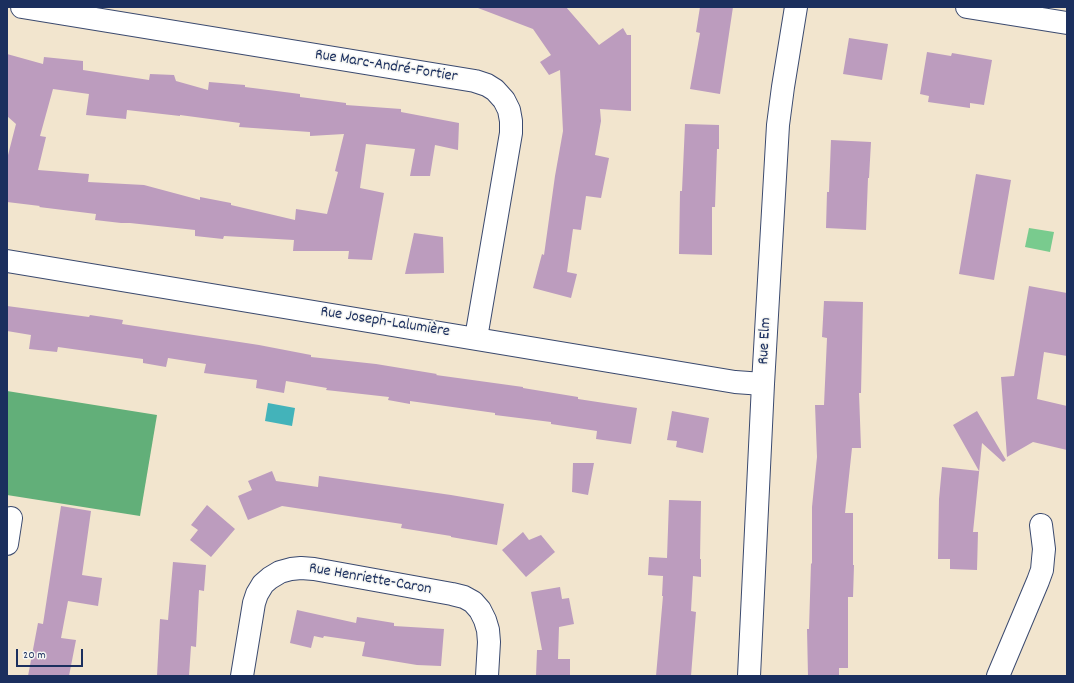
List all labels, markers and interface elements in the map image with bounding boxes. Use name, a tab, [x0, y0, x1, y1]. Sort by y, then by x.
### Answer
street label: Rue Marc-André-Fortier	[313, 46, 459, 88]
street label: Rue Joseph-Lalumière	[319, 303, 451, 343]
street label: Rue Elm	[755, 317, 777, 365]
street label: Rue Henriette-Caron	[307, 560, 433, 600]
scale bar	[18, 641, 85, 667]
text: 20 m	[23, 647, 46, 664]

